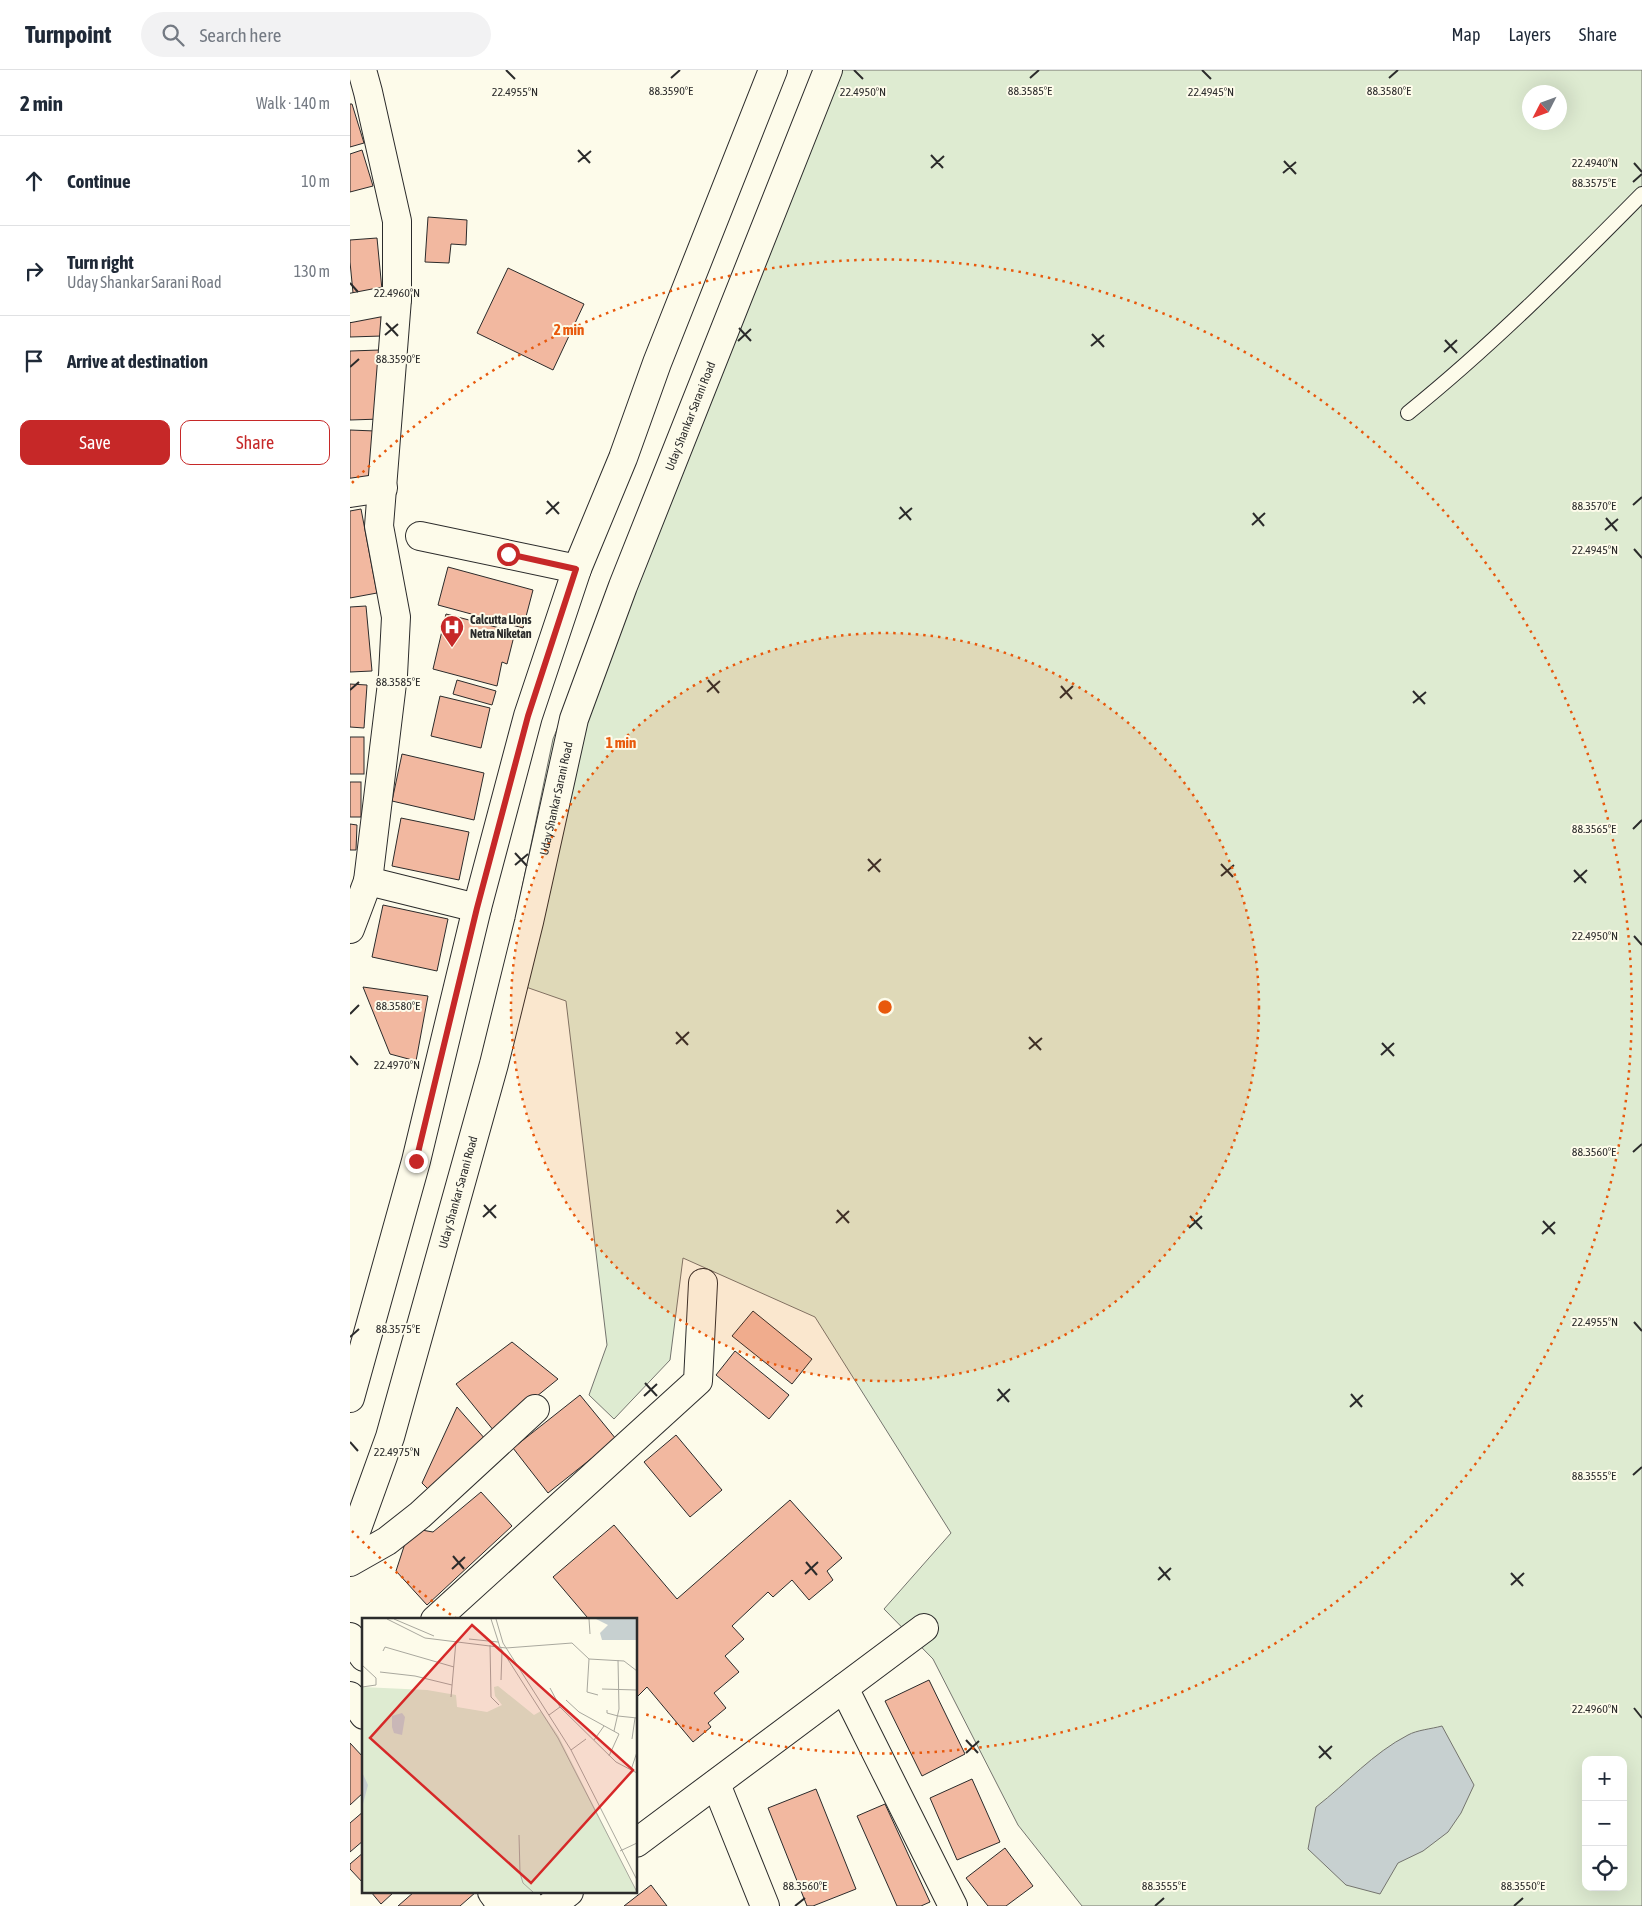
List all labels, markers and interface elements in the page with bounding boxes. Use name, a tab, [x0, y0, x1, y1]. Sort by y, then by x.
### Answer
search box	[141, 12, 491, 57]
text: Turnpoint	[25, 21, 111, 48]
icon: search	[159, 21, 187, 49]
text: Search here	[199, 24, 281, 46]
text: Map	[1451, 24, 1480, 45]
text: Layers	[1508, 24, 1551, 45]
text: Share	[1579, 24, 1617, 45]
text: 88.3590°E	[649, 84, 693, 98]
text: 88.3585°E	[1008, 84, 1052, 98]
text: 88.3580°E	[1367, 84, 1411, 98]
text: 22.4955°N	[492, 85, 538, 99]
text: 22.4950°N	[840, 85, 886, 99]
text: 22.4945°N	[1188, 85, 1234, 99]
north arrow	[1522, 85, 1567, 130]
text: 2 min	[20, 91, 63, 115]
text: Walk · 140 m	[256, 94, 330, 112]
text: 22.4940°N	[1572, 156, 1618, 170]
icon: ahead	[20, 167, 48, 195]
text: Continue	[67, 170, 131, 192]
text: 10 m	[301, 172, 330, 190]
text: 88.3575°E	[1572, 176, 1616, 190]
text: Turn right	[67, 251, 134, 273]
icon: right	[20, 257, 48, 285]
text: 130 m	[294, 262, 330, 280]
text: Uday Shankar Sarani Road	[67, 273, 222, 291]
text: 22.4960°N	[374, 286, 420, 300]
text: 2 min	[554, 321, 584, 338]
icon: arrive	[20, 347, 48, 375]
text: Arrive at destination	[67, 350, 208, 372]
text: 88.3590°E	[376, 352, 420, 366]
street label: Uday Shankar Sarani Road	[663, 360, 718, 473]
button: Save	[20, 420, 170, 465]
button: Share	[180, 420, 330, 465]
text: 88.3570°E	[1572, 499, 1616, 513]
route start	[497, 543, 520, 566]
text: 22.4945°N	[1572, 543, 1618, 557]
place label: Calcutta Lions Netra Niketan	[470, 613, 532, 641]
hospital icon: Calcutta Lions Netra Niketan	[439, 614, 465, 648]
text: 88.3585°E	[376, 675, 420, 689]
text: 1 min	[606, 734, 636, 751]
street label: Uday Shankar Sarani Road	[537, 740, 576, 857]
text: 88.3565°E	[1572, 822, 1616, 836]
text: 22.4950°N	[1572, 929, 1618, 943]
centre of rings	[876, 998, 894, 1016]
text: 88.3580°E	[376, 999, 420, 1013]
text: 22.4970°N	[374, 1058, 420, 1072]
street label: Uday Shankar Sarani Road	[436, 1135, 481, 1250]
text: 88.3560°E	[1572, 1145, 1616, 1159]
route end	[405, 1150, 428, 1173]
text: 22.4955°N	[1572, 1315, 1618, 1329]
text: 88.3575°E	[376, 1322, 420, 1336]
text: 22.4975°N	[374, 1445, 420, 1459]
text: 88.3555°E	[1572, 1469, 1616, 1483]
inset map	[362, 1618, 638, 1894]
text: 22.4960°N	[1572, 1702, 1618, 1716]
map controls	[1582, 1756, 1627, 1891]
button: +	[1582, 1756, 1627, 1801]
button: −	[1582, 1801, 1627, 1846]
button: locate	[1582, 1846, 1627, 1891]
text: 88.3560°E	[783, 1879, 827, 1893]
text: 88.3555°E	[1142, 1879, 1186, 1893]
text: 88.3550°E	[1501, 1879, 1545, 1893]

